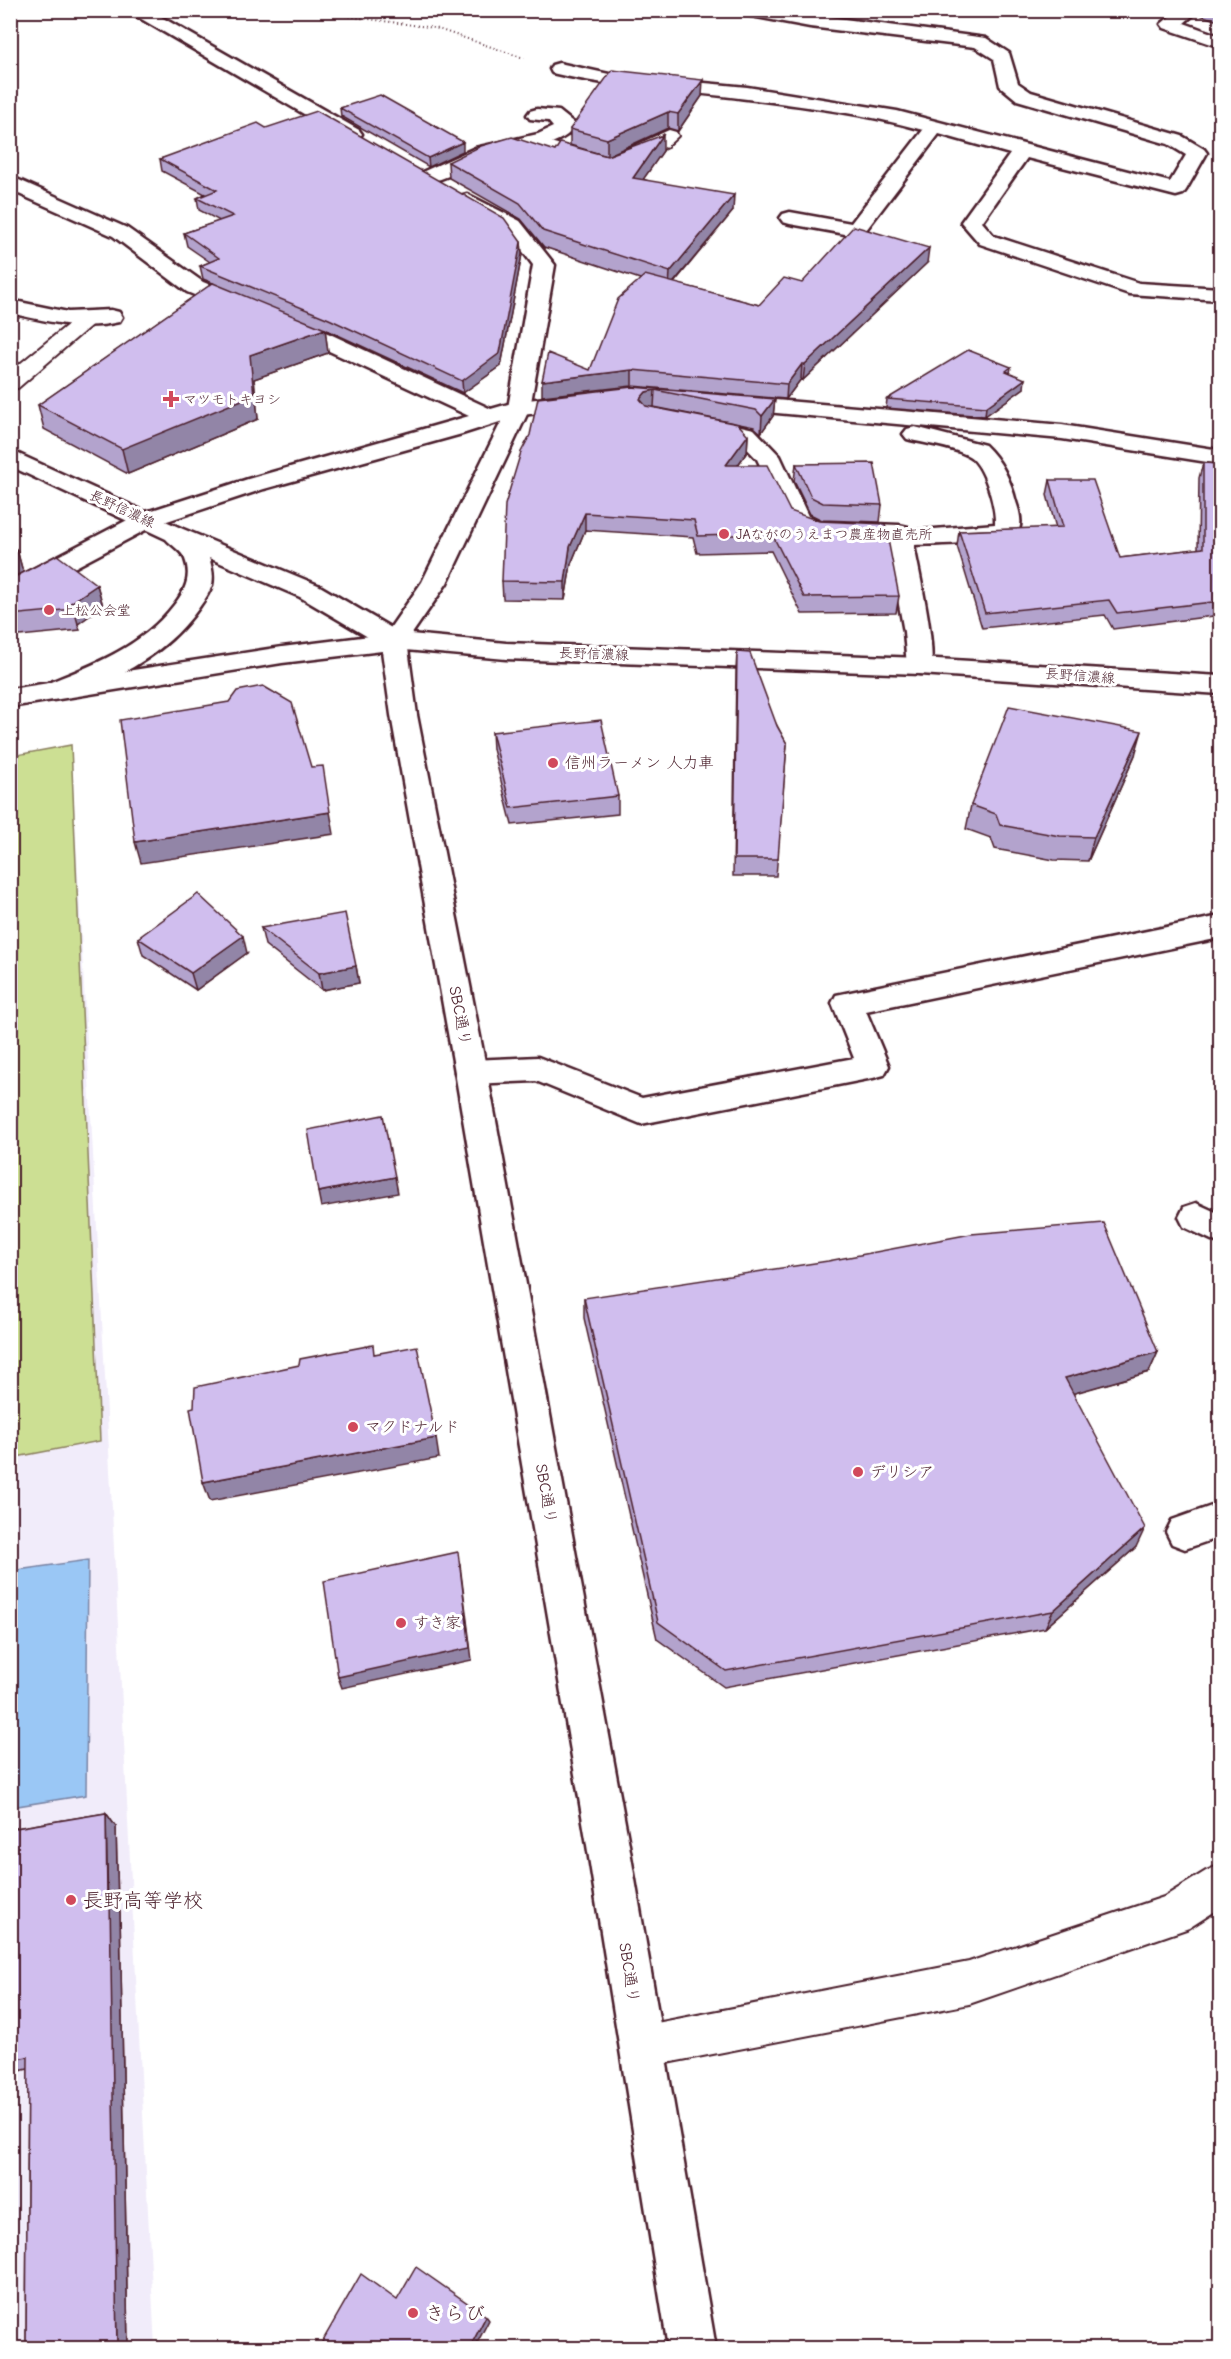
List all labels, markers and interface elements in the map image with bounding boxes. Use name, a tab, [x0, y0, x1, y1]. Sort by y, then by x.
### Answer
place label: マツモトキヨシ	[183, 391, 281, 408]
marker: マツモトキヨシ	[164, 392, 178, 406]
street label: 長野信濃線	[87, 487, 157, 531]
place label: JAながのうえまつ農産物直売所	[736, 526, 933, 543]
marker: JAながのうえまつ農産物直売所	[717, 527, 731, 541]
place label: 上松公会堂	[61, 602, 131, 619]
marker: 上松公会堂	[42, 603, 56, 617]
street label: 長野信濃線	[559, 644, 629, 664]
street label: 長野信濃線	[1044, 665, 1116, 687]
place label: 信州ラーメン 人力車	[565, 754, 714, 772]
marker: 信州ラーメン 人力車	[546, 756, 560, 770]
street label: SBC通り	[445, 985, 475, 1047]
place label: マクドナルド	[365, 1418, 460, 1436]
marker: マクドナルド	[346, 1420, 360, 1434]
street label: SBC通り	[532, 1463, 560, 1525]
place label: デリシア	[870, 1463, 934, 1481]
marker: デリシア	[851, 1465, 865, 1479]
place label: すき家	[413, 1614, 461, 1632]
marker: すき家	[394, 1616, 408, 1630]
place label: 長野高等学校	[83, 1889, 203, 1912]
marker: 長野高等学校	[64, 1893, 78, 1907]
street label: SBC通り	[615, 1942, 643, 2004]
place label: きらび	[425, 2302, 485, 2325]
marker: きらび	[406, 2306, 420, 2320]

